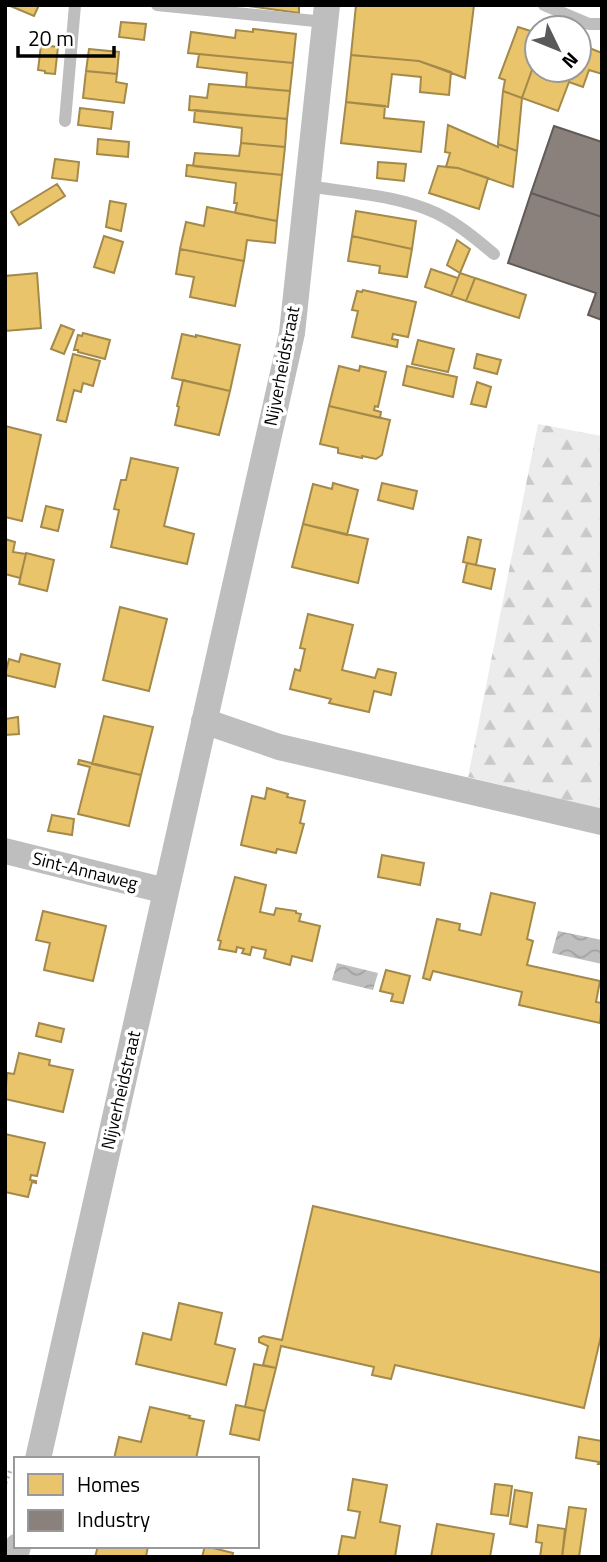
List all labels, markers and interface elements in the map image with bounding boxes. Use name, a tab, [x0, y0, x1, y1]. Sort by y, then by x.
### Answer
scale bar	[18, 14, 114, 58]
north arrow	[523, 14, 593, 84]
text: 20 m	[28, 22, 74, 54]
text: N	[556, 46, 586, 76]
street label: Nijverheidstraat	[257, 303, 306, 428]
street label: Sint-Annaweg	[29, 844, 141, 897]
street label: Nijverheidstraat	[94, 1027, 147, 1152]
legend	[14, 1457, 259, 1548]
text: Homes	[77, 1468, 140, 1500]
text: Industry	[77, 1503, 150, 1535]

